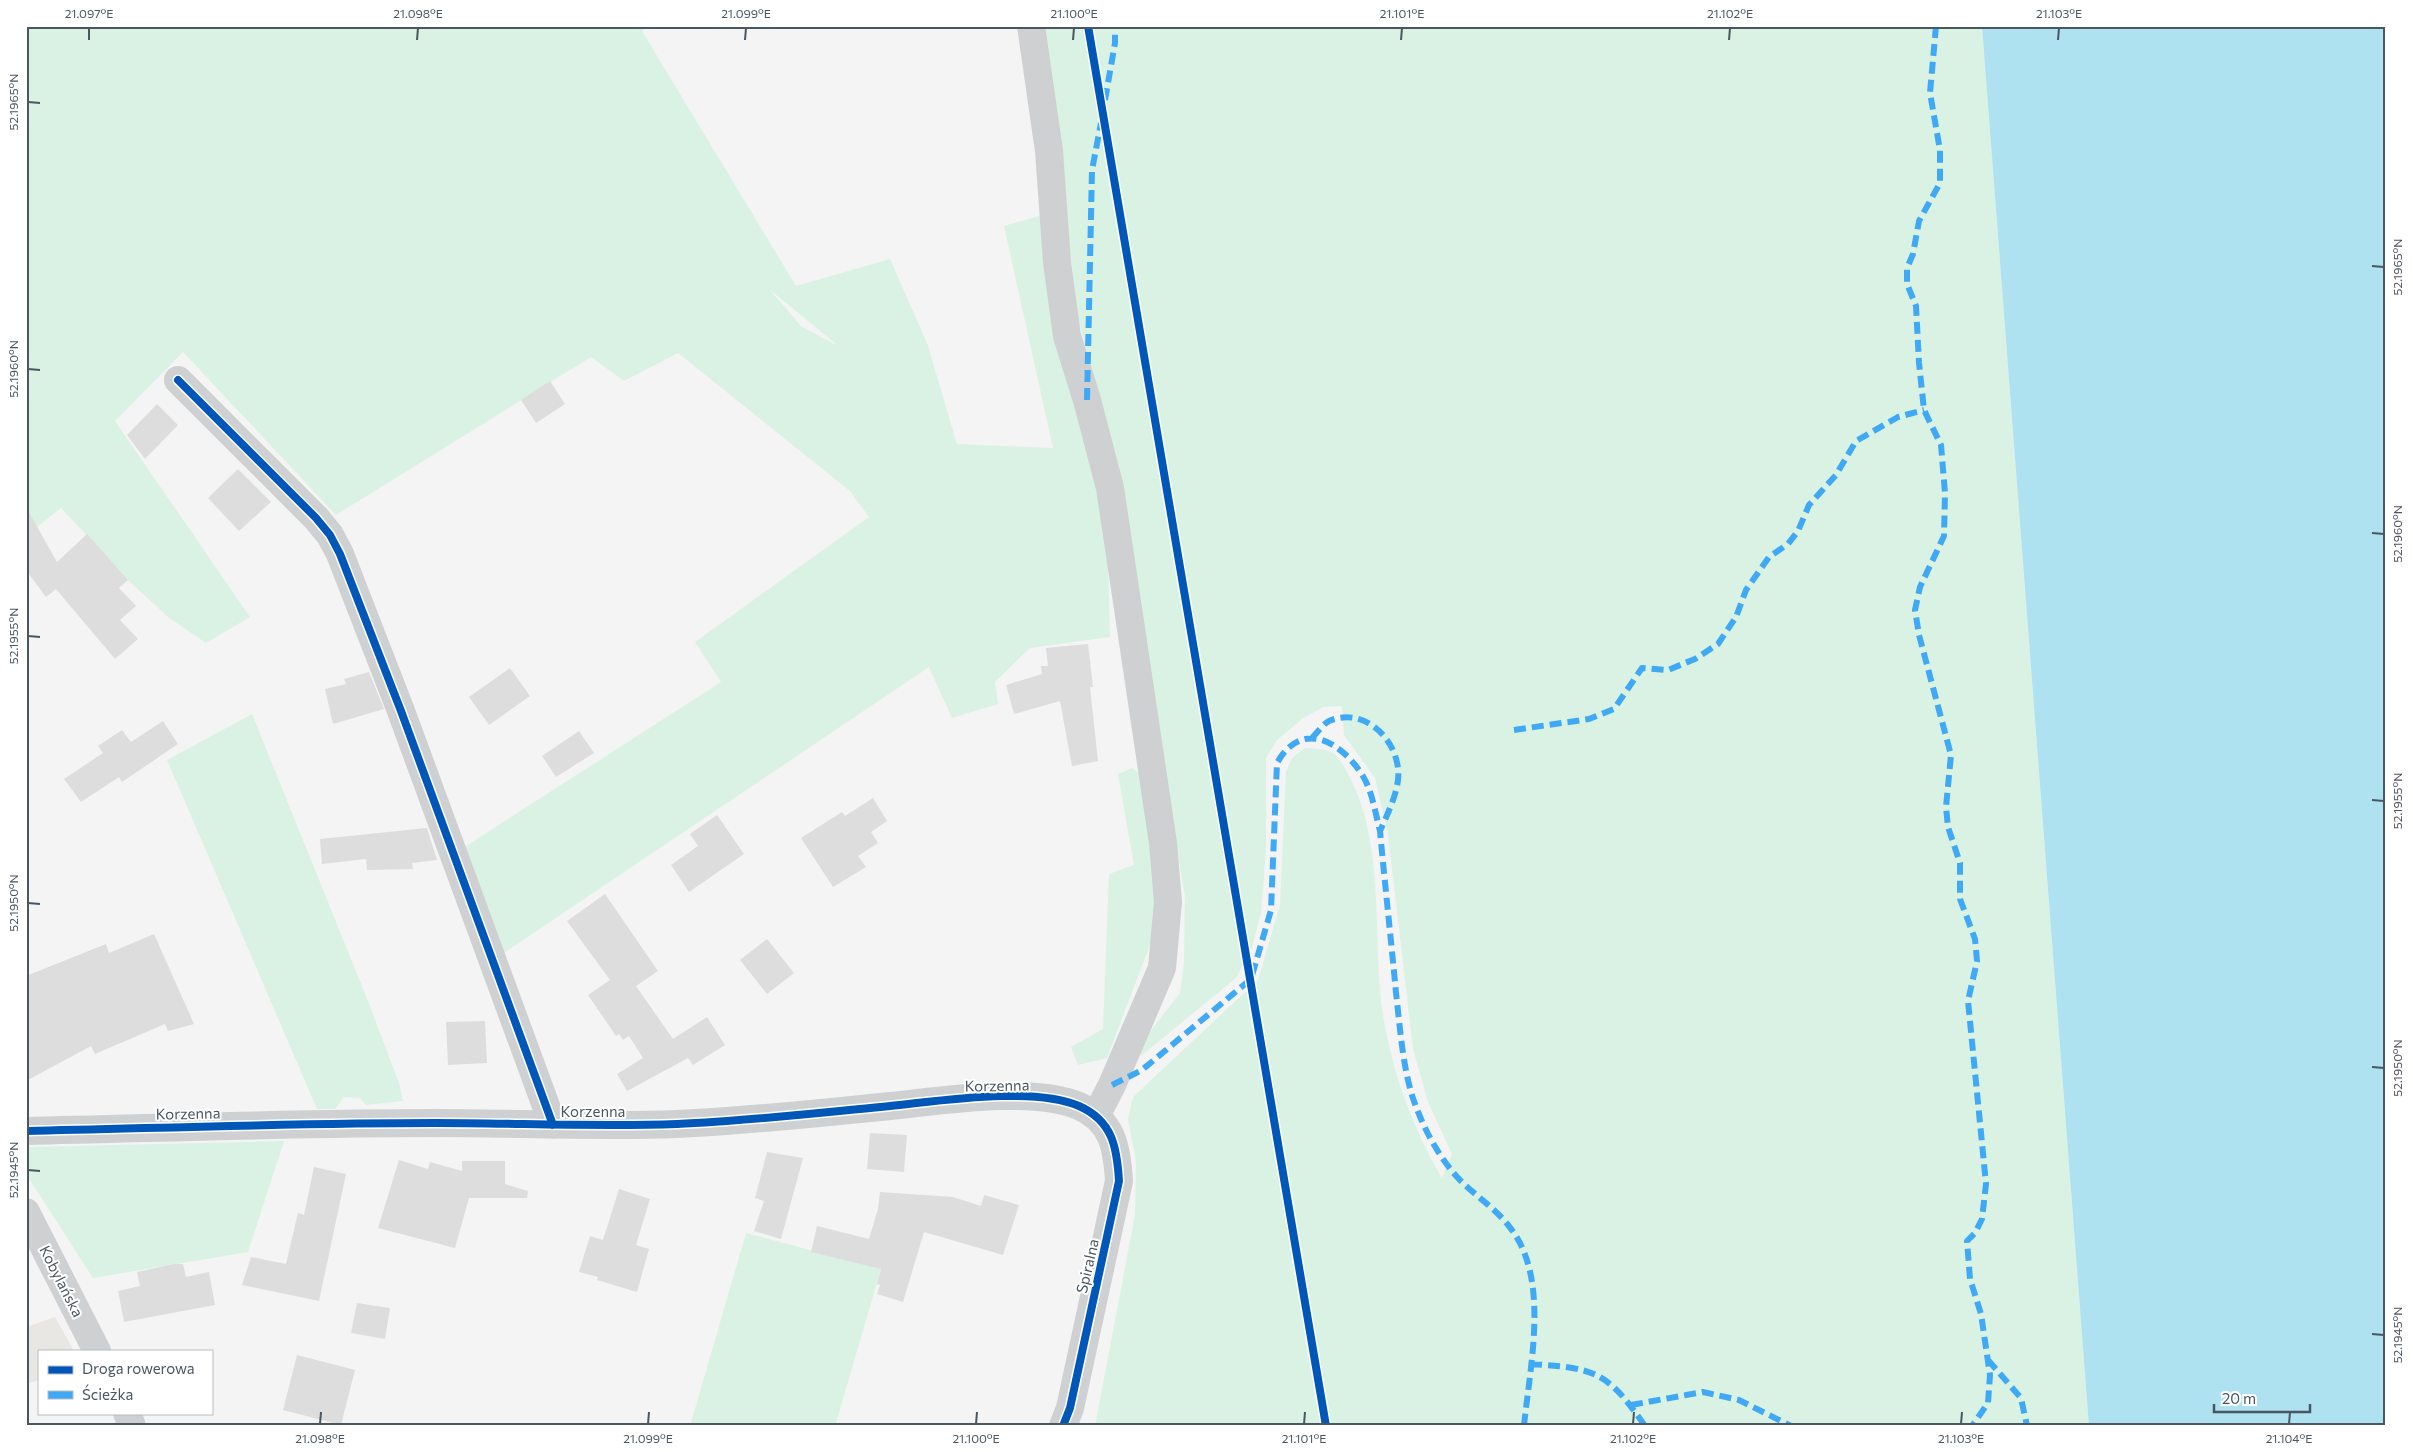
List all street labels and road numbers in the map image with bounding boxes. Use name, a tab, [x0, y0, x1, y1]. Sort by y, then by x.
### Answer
street label: Korzenna	[964, 1075, 1030, 1095]
street label: Korzenna	[561, 1102, 625, 1120]
street label: Korzenna	[155, 1103, 221, 1123]
street label: Spiralna	[1072, 1237, 1102, 1295]
street label: Kobylańska	[36, 1242, 88, 1320]

